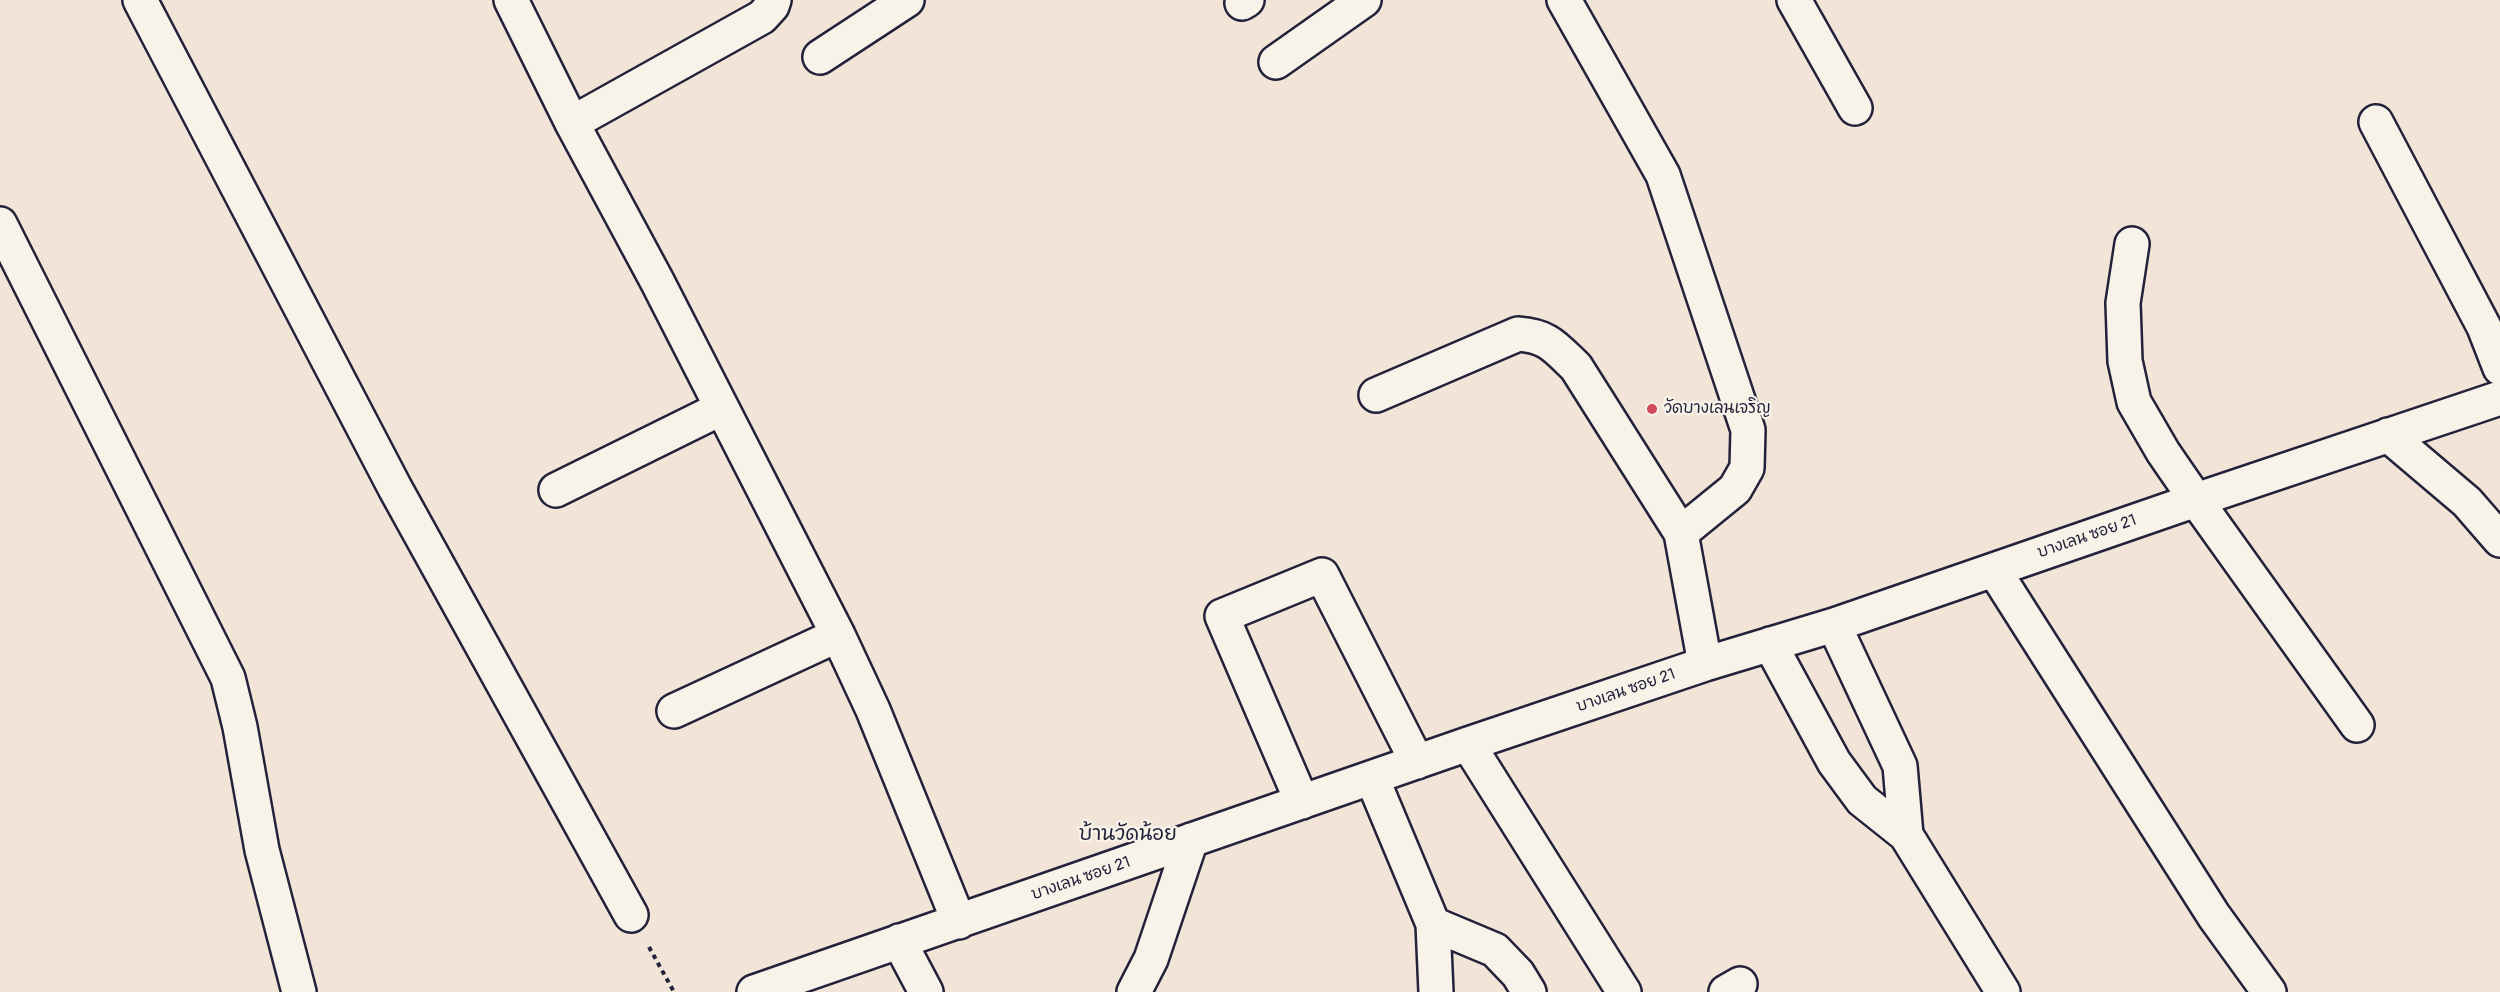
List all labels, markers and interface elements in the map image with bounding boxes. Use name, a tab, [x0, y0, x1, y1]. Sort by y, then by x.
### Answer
place label: วัดบางเลนเจริญ	[1664, 399, 1771, 419]
marker: วัดบางเลนเจริญ	[1645, 402, 1659, 416]
street label: บางเลน ซอย 21	[2035, 511, 2139, 563]
street label: บางเลน ซอย 21	[1574, 665, 1678, 717]
district label: บ้านวัดน้อย	[1079, 823, 1177, 847]
street label: บางเลน ซอย 21	[1029, 853, 1133, 905]

